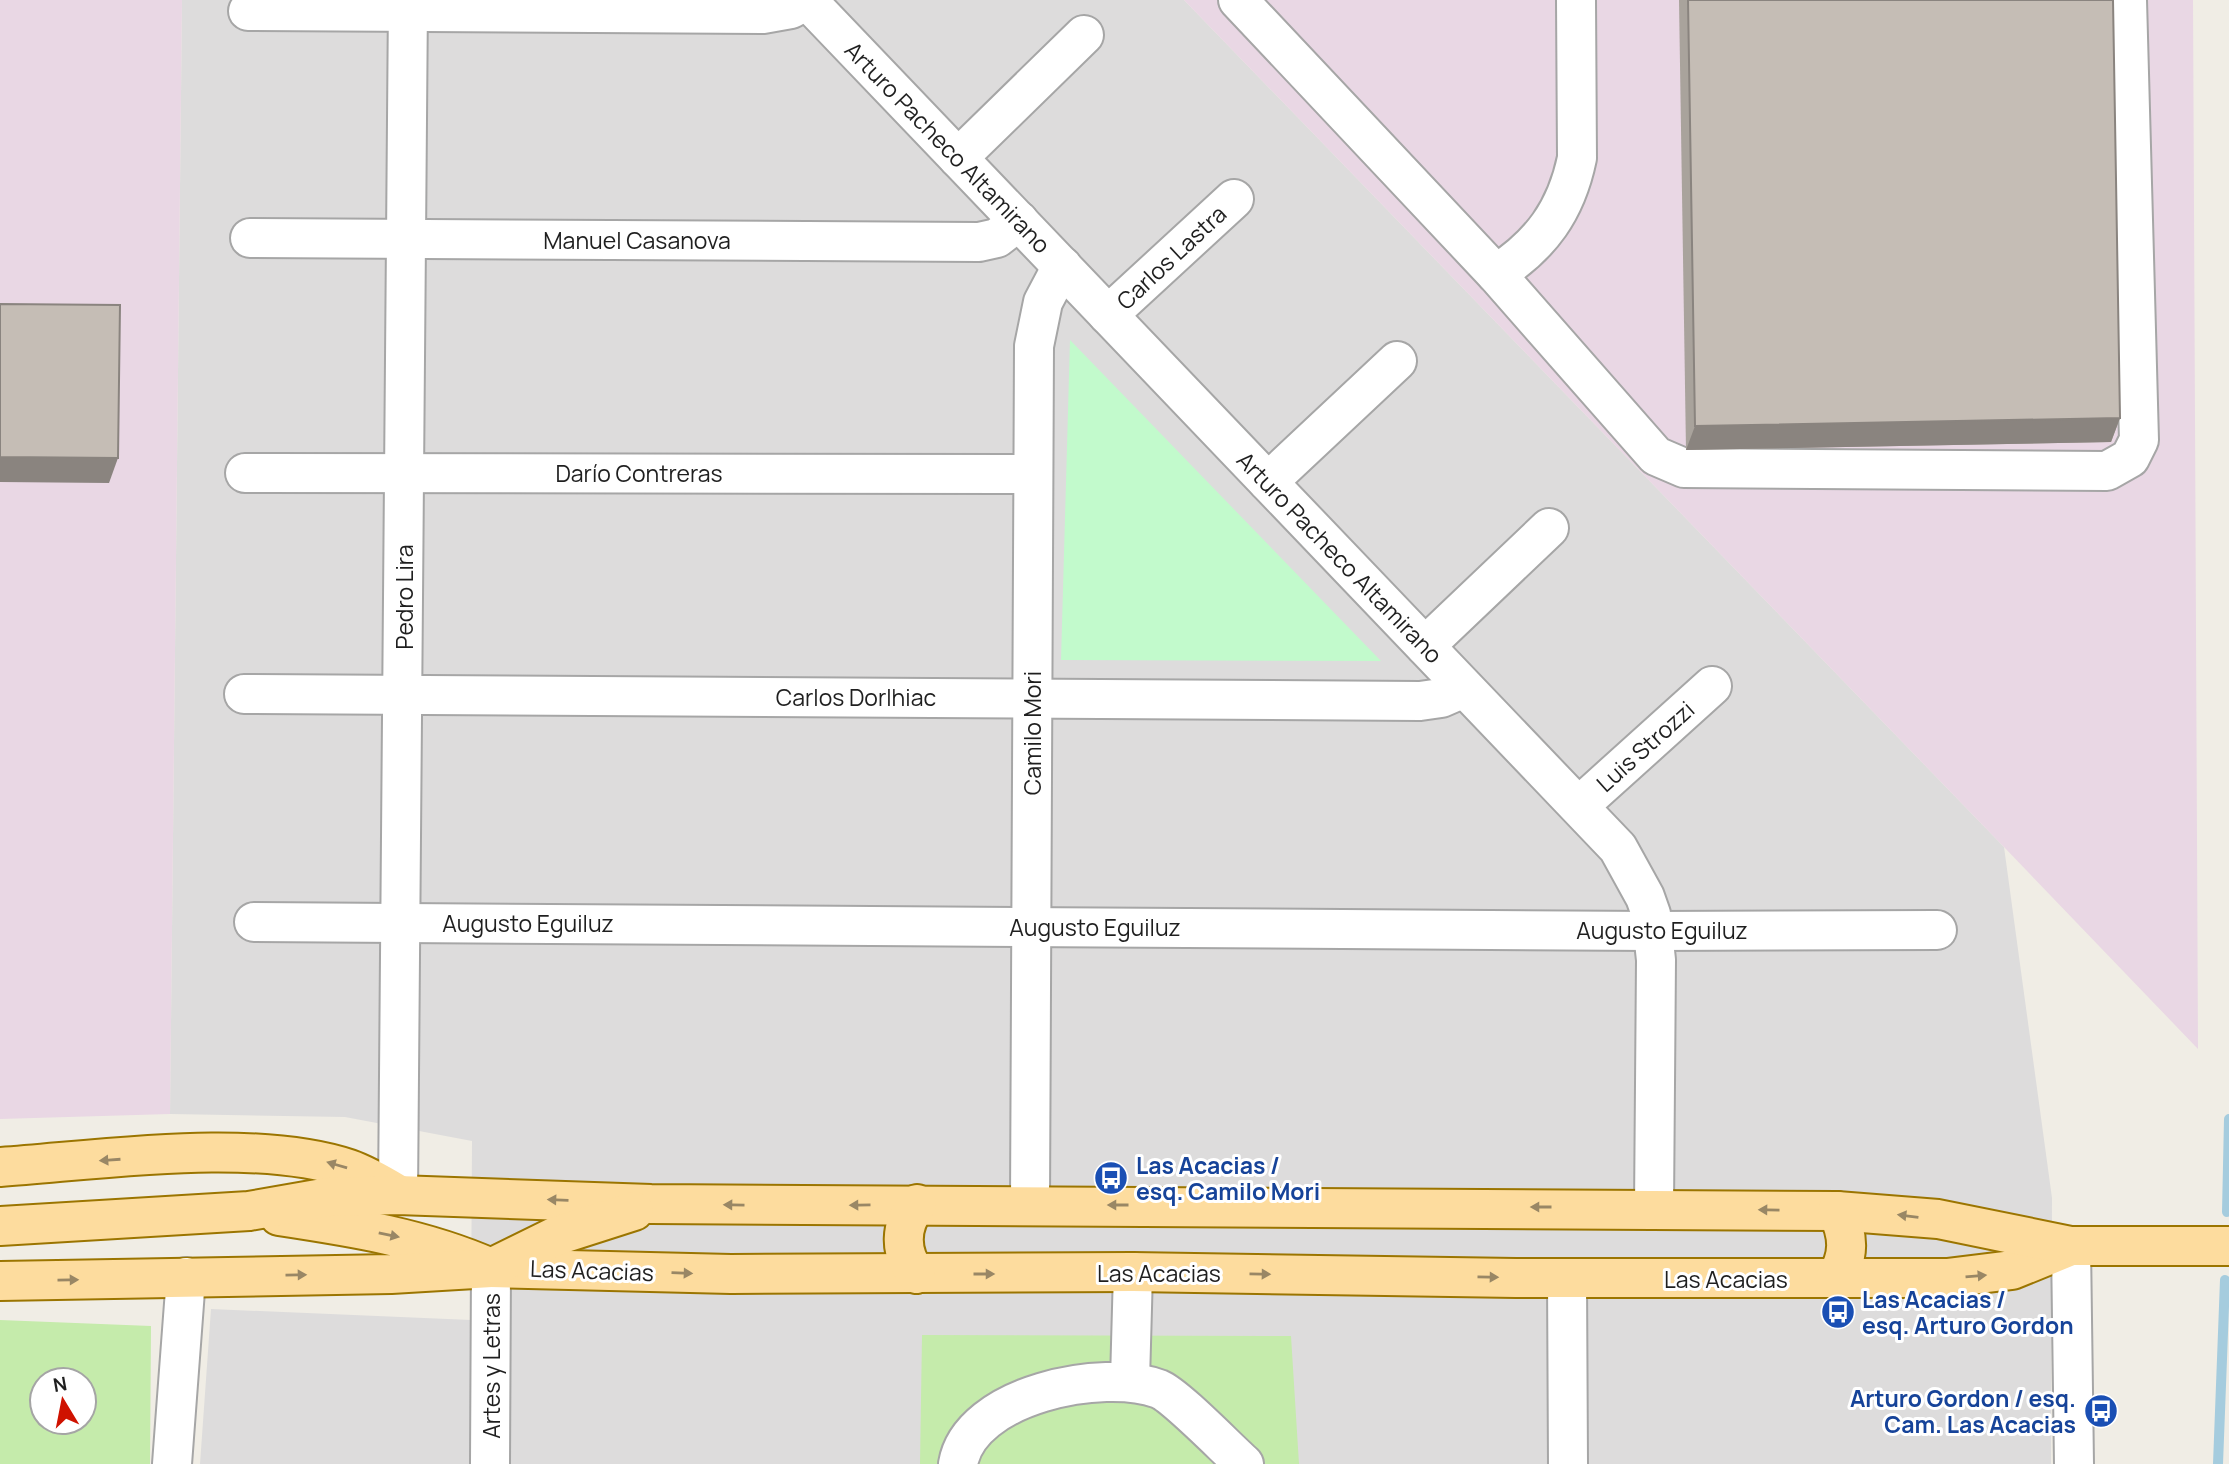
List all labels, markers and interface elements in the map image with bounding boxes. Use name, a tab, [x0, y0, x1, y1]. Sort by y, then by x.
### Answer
street label: Arturo Pacheco Altamirano	[838, 34, 1058, 260]
street label: Carlos Lastra	[1109, 198, 1233, 316]
street label: Manuel Casanova	[543, 224, 731, 256]
street label: Arturo Pacheco Altamirano	[1230, 444, 1450, 670]
street label: Darío Contreras	[555, 457, 723, 489]
street label: Pedro Lira	[388, 545, 420, 649]
street label: Camilo Mori	[1016, 671, 1048, 795]
street label: Carlos Dorlhiac	[776, 681, 936, 713]
street label: Luis Strozzi	[1589, 693, 1701, 799]
street label: Augusto Eguiluz	[442, 907, 614, 939]
street label: Augusto Eguiluz	[1009, 911, 1181, 943]
street label: Augusto Eguiluz	[1576, 914, 1748, 946]
place label: Las Acacias / esq. Camilo Mori	[1136, 1149, 1320, 1207]
one-way arrow	[99, 1154, 121, 1165]
bus stop icon: Las Acacias / esq. Camilo Mori	[1092, 1159, 1130, 1197]
one-way arrow	[326, 1160, 347, 1170]
one-way arrow	[547, 1195, 569, 1206]
one-way arrow	[722, 1199, 744, 1210]
one-way arrow	[848, 1199, 870, 1211]
one-way arrow	[1106, 1199, 1128, 1211]
one-way arrow	[1530, 1201, 1552, 1213]
one-way arrow	[1757, 1204, 1779, 1216]
one-way arrow	[1897, 1210, 1919, 1221]
one-way arrow	[378, 1229, 400, 1240]
street label: Las Acacias	[530, 1252, 654, 1288]
street label: Las Acacias	[1097, 1257, 1221, 1289]
street label: Las Acacias	[1664, 1263, 1788, 1295]
one-way arrow	[671, 1267, 693, 1278]
one-way arrow	[973, 1268, 995, 1279]
one-way arrow	[1250, 1268, 1272, 1280]
one-way arrow	[285, 1270, 307, 1281]
one-way arrow	[1965, 1270, 1987, 1281]
one-way arrow	[1477, 1271, 1499, 1283]
one-way arrow	[57, 1274, 79, 1285]
place label: Las Acacias / esq. Arturo Gordon	[1862, 1283, 2074, 1341]
street label: Artes y Letras	[475, 1293, 507, 1439]
bus stop icon: Las Acacias / esq. Arturo Gordon	[1819, 1293, 1857, 1331]
north arrow	[28, 1366, 98, 1436]
text: N	[51, 1370, 69, 1398]
place label: Arturo Gordon / esq. Cam. Las Acacias	[1850, 1382, 2076, 1440]
bus stop icon: Arturo Gordon / esq. Cam. Las Acacias	[2082, 1392, 2120, 1430]

